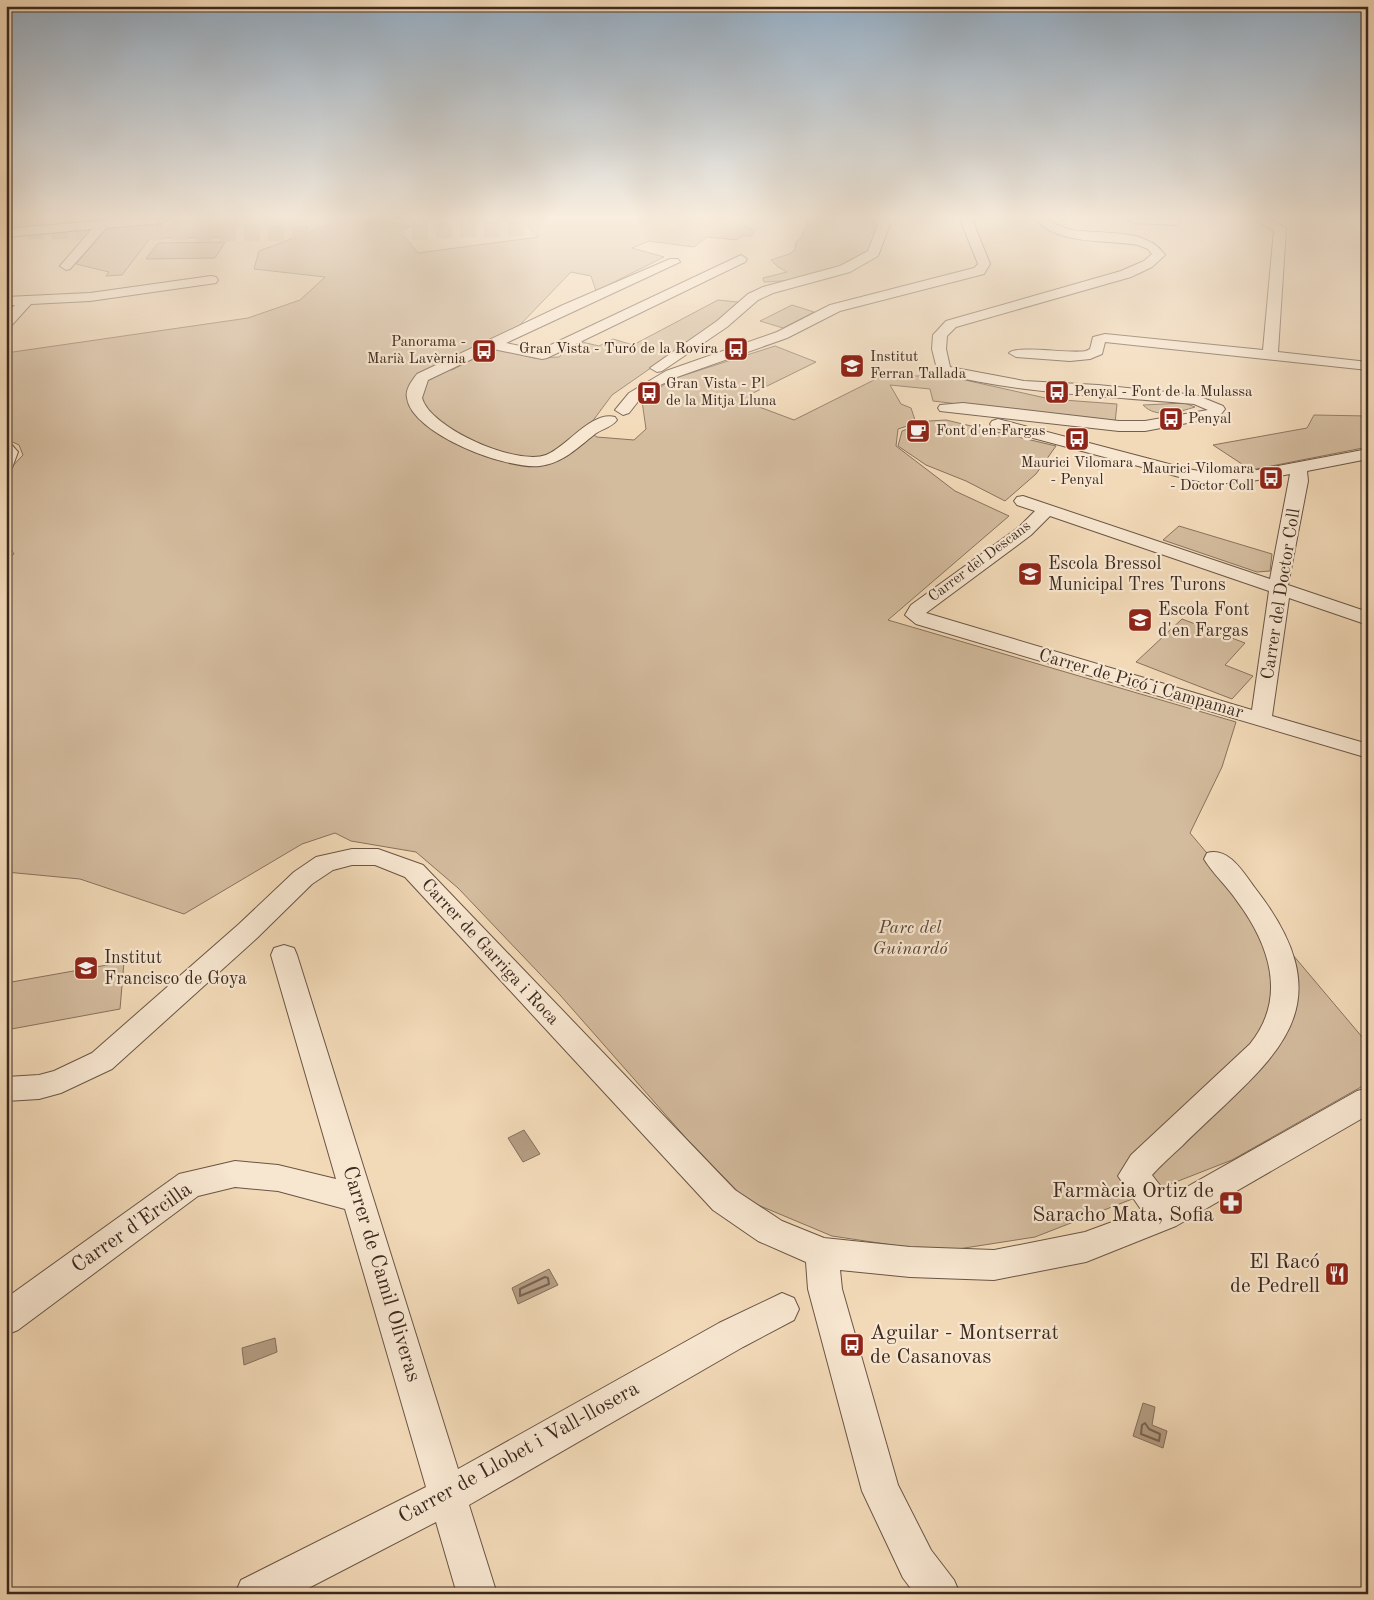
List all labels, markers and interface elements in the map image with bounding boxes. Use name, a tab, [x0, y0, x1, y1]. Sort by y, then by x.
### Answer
place label: Panorama - Marià Lavèrnia	[367, 335, 467, 367]
bus stop icon: Gran Vista - Turó de la Rovira	[723, 336, 749, 362]
bus stop icon: Panorama - Marià Lavèrnia	[471, 338, 497, 364]
place label: Gran Vista - Turó de la Rovira	[519, 342, 719, 357]
place label: Institut Ferran Tallada	[870, 350, 967, 382]
school or university icon: Institut Ferran Tallada	[839, 353, 865, 379]
place label: Gran Vista - Pl de la Mitja Lluna	[666, 377, 777, 409]
bus stop icon: Penyal - Font de la Mulassa	[1044, 379, 1070, 405]
bus stop icon: Gran Vista - Pl de la Mitja Lluna	[636, 380, 662, 406]
place label: Penyal - Font de la Mulassa	[1074, 385, 1253, 400]
bus stop icon: Penyal	[1158, 406, 1184, 432]
place label: Penyal	[1188, 412, 1231, 427]
cafe icon: Font d'en Fargas	[905, 418, 931, 444]
place label: Font d'en Fargas	[936, 424, 1045, 439]
bus stop icon: Maurici Vilomara - Penyal	[1064, 426, 1090, 452]
place label: Maurici Vilomara - Penyal	[1021, 456, 1134, 488]
place label: Maurici Vilomara - Doctor Coll	[1142, 462, 1255, 494]
bus stop icon: Maurici Vilomara - Doctor Coll	[1258, 465, 1284, 491]
street label: Carrer del Doctor Coll	[1259, 507, 1303, 681]
street label: Carrer del Descans	[926, 519, 1034, 605]
place label: Escola Bressol Municipal Tres Turons	[1048, 555, 1226, 594]
school or university icon: Escola Bressol Municipal Tres Turons	[1017, 561, 1043, 587]
place label: Escola Font d'en Fargas	[1158, 601, 1250, 640]
school or university icon: Escola Font d'en Fargas	[1127, 607, 1153, 633]
street label: Carrer de Picó i Campamar	[1037, 646, 1246, 722]
street label: Carrer de Garriga i Roca	[418, 875, 562, 1029]
park label: Parc del Guinardó	[872, 919, 948, 958]
place label: Institut Francisco de Goya	[104, 949, 247, 988]
school or university icon: Institut Francisco de Goya	[73, 955, 99, 981]
street label: Carrer de Camil Oliveras	[338, 1164, 424, 1384]
street label: Carrer d'Ercilla	[68, 1179, 196, 1277]
place label: Farmàcia Ortiz de Saracho Mata, Sofia	[1032, 1181, 1214, 1226]
pharmacy icon: Farmàcia Ortiz de Saracho Mata, Sofia	[1218, 1190, 1244, 1216]
place label: El Racó de Pedrell	[1230, 1252, 1320, 1297]
restaurant icon: El Racó de Pedrell	[1324, 1261, 1350, 1287]
place label: Aguilar - Montserrat de Casanovas	[870, 1323, 1059, 1368]
bus stop icon: Aguilar - Montserrat de Casanovas	[839, 1332, 865, 1358]
street label: Carrer de Llobet i Vall-llosera	[395, 1378, 643, 1528]

